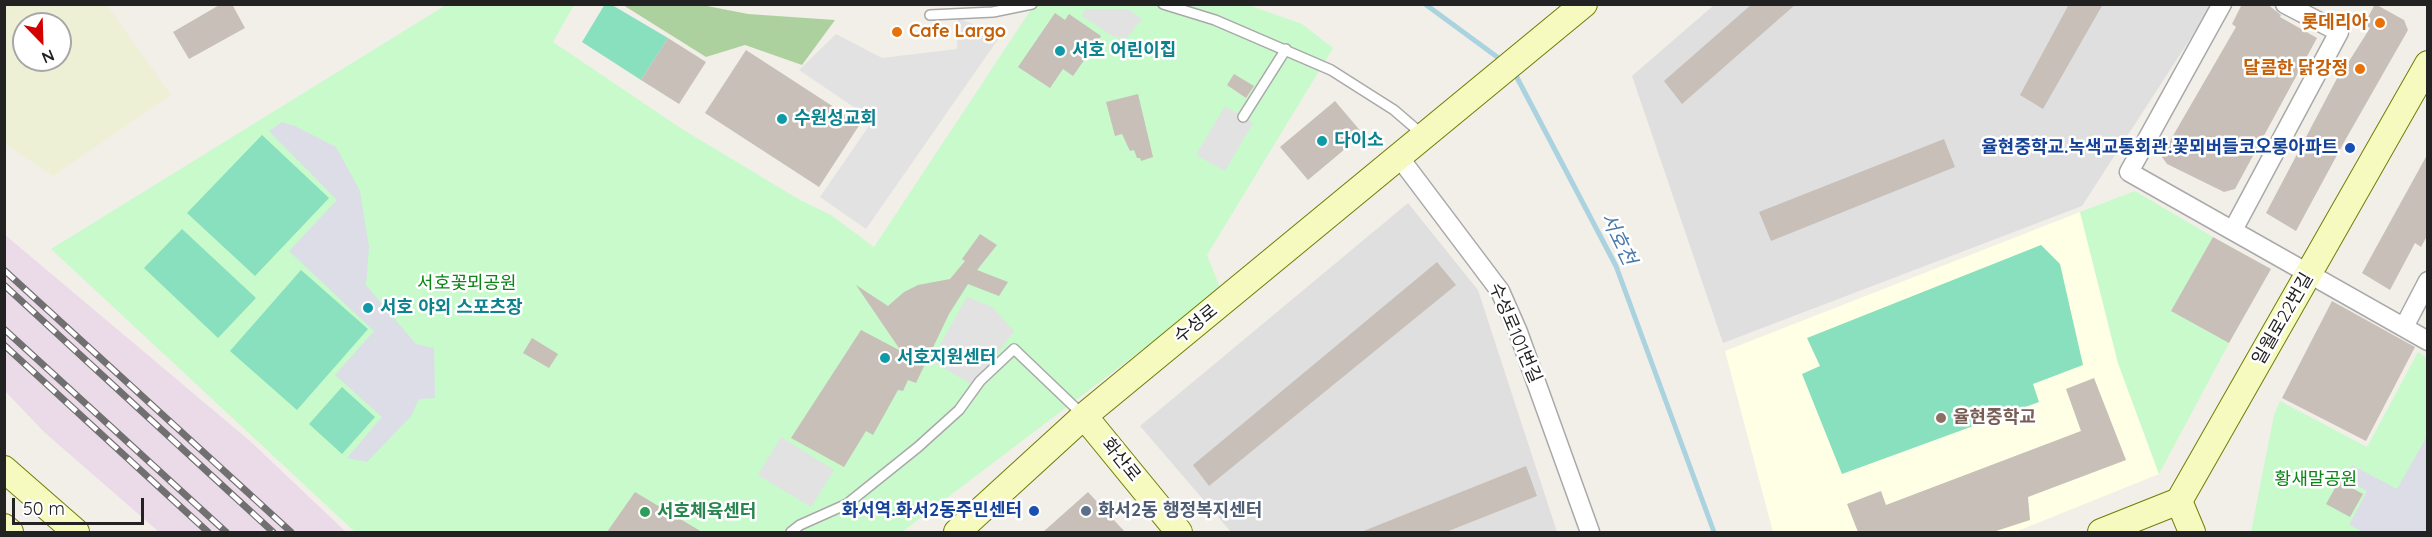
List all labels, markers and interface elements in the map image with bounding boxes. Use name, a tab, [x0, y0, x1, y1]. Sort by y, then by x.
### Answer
north arrow	[12, 12, 72, 72]
place label: 롯데리아	[2302, 12, 2368, 34]
marker: 롯데리아	[2373, 16, 2387, 30]
place label: Cafe Largo	[909, 21, 1006, 43]
marker: Cafe Largo	[890, 25, 904, 39]
place label: 서호 어린이집	[1072, 40, 1176, 62]
marker: 서호 어린이집	[1053, 44, 1067, 58]
text: N	[39, 45, 58, 68]
place label: 달콤한 닭강정	[2244, 58, 2348, 80]
marker: 달콤한 닭강정	[2353, 62, 2367, 76]
place label: 수원성교회	[794, 108, 877, 130]
marker: 수원성교회	[775, 112, 789, 126]
place label: 다이소	[1334, 130, 1384, 152]
marker: 다이소	[1315, 134, 1329, 148]
place label: 율현중학교.녹색교통회관.꽃뫼버들코오롱아파트	[1981, 137, 2338, 159]
marker: 율현중학교.녹색교통회관.꽃뫼버들코오롱아파트	[2343, 141, 2357, 155]
water label: 서호천	[1595, 209, 1641, 269]
street label: 일월로22번길	[2248, 269, 2318, 369]
park label: 서호꽃뫼공원	[417, 273, 517, 295]
street label: 수성로101번길	[1484, 280, 1546, 386]
place label: 서호 야외 스포츠장	[380, 297, 523, 319]
street label: 수성로	[1170, 300, 1222, 348]
marker: 서호 야외 스포츠장	[361, 301, 375, 315]
place label: 서호지원센터	[897, 347, 996, 369]
marker: 서호지원센터	[878, 351, 892, 365]
place label: 율현중학교	[1953, 407, 2036, 429]
marker: 율현중학교	[1934, 411, 1948, 425]
street label: 화산로	[1097, 434, 1145, 486]
park label: 황새말공원	[2275, 469, 2357, 491]
scale bar	[15, 486, 147, 524]
text: 50 m	[23, 497, 65, 520]
place label: 화서역.화서2동주민센터	[842, 500, 1022, 522]
place label: 화서2동 행정복지센터	[1098, 500, 1262, 522]
place label: 서호체육센터	[657, 501, 756, 523]
marker: 화서역.화서2동주민센터	[1027, 504, 1041, 518]
marker: 화서2동 행정복지센터	[1079, 504, 1093, 518]
marker: 서호체육센터	[638, 505, 652, 519]

